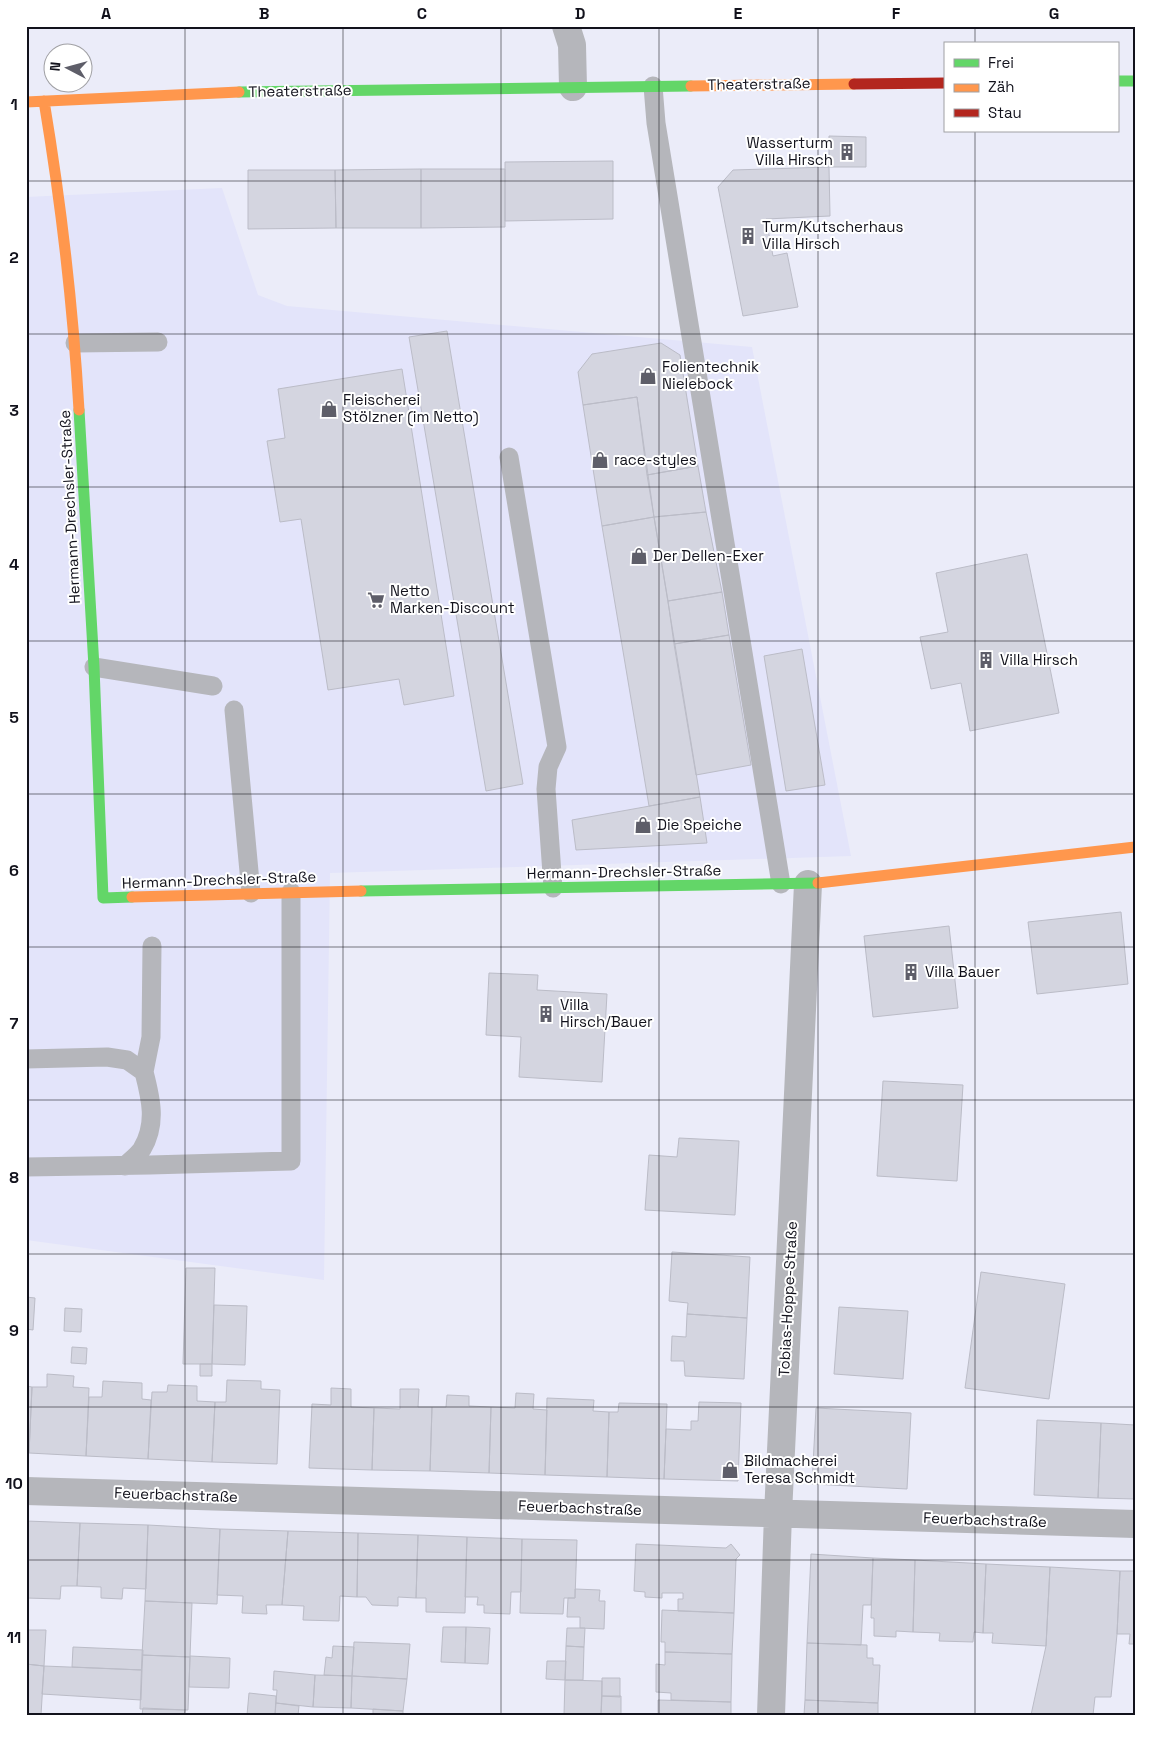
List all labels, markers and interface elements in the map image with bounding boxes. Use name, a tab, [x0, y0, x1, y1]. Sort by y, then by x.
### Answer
text: A	[101, 3, 111, 24]
text: B	[259, 3, 269, 24]
text: C	[417, 3, 427, 24]
text: D	[575, 3, 585, 24]
text: E	[734, 3, 743, 24]
text: F	[892, 3, 901, 24]
text: G	[1049, 3, 1059, 24]
north arrow	[42, 42, 92, 92]
legend	[944, 42, 1118, 132]
text: Frei	[988, 53, 1014, 72]
text: N	[46, 61, 65, 72]
street label: Theaterstraße	[707, 73, 811, 94]
text: Zäh	[988, 77, 1014, 96]
street label: Theaterstraße	[248, 80, 352, 101]
text: 1	[10, 94, 18, 115]
text: Stau	[988, 103, 1022, 122]
place label: Wasserturm Villa Hirsch	[746, 133, 833, 169]
building icon: Wasserturm Villa Hirsch	[837, 142, 857, 162]
place label: Turm/Kutscherhaus Villa Hirsch	[762, 217, 903, 253]
building icon: Turm/Kutscherhaus Villa Hirsch	[738, 226, 758, 246]
text: 2	[9, 247, 19, 268]
place label: Folientechnik Nielebock	[662, 357, 759, 393]
shop icon: Folientechnik Nielebock	[638, 366, 658, 386]
place label: Fleischerei Stölzner (im Netto)	[343, 390, 479, 427]
shop icon: Fleischerei Stölzner (im Netto)	[319, 399, 339, 419]
text: 3	[9, 400, 19, 421]
street label: Hermann-Drechsler-Straße	[55, 409, 84, 605]
shop icon: race-styles	[590, 450, 610, 470]
place label: race-styles	[614, 450, 697, 469]
shop icon: Der Dellen-Exer	[629, 546, 649, 566]
place label: Der Dellen-Exer	[653, 546, 764, 565]
text: 4	[9, 554, 19, 575]
place label: Netto Marken-Discount	[390, 581, 515, 617]
supermarket icon: Netto Marken-Discount	[366, 590, 386, 610]
building icon: Villa Hirsch	[976, 650, 996, 670]
place label: Villa Hirsch	[1000, 650, 1078, 669]
text: 5	[9, 707, 19, 728]
shop icon: Die Speiche	[633, 815, 653, 835]
place label: Die Speiche	[657, 815, 742, 834]
text: 6	[9, 860, 19, 881]
street label: Hermann-Drechsler-Straße	[527, 860, 722, 883]
street label: Hermann-Drechsler-Straße	[121, 867, 317, 892]
building icon: Villa Bauer	[901, 962, 921, 982]
place label: Villa Bauer	[925, 962, 1000, 981]
place label: Villa Hirsch/Bauer	[560, 995, 653, 1031]
building icon: Villa Hirsch/Bauer	[536, 1004, 556, 1024]
text: 7	[10, 1013, 19, 1034]
text: 8	[9, 1167, 19, 1188]
street label: Tobias-Hoppe-Straße	[774, 1221, 801, 1377]
text: 9	[9, 1320, 19, 1341]
place label: Bildmacherei Teresa Schmidt	[744, 1451, 855, 1487]
shop icon: Bildmacherei Teresa Schmidt	[720, 1460, 740, 1480]
text: 10	[5, 1473, 23, 1494]
street label: Feuerbachstraße	[114, 1483, 238, 1506]
street label: Feuerbachstraße	[518, 1496, 642, 1519]
street label: Feuerbachstraße	[923, 1508, 1047, 1531]
text: 11	[7, 1627, 21, 1648]

